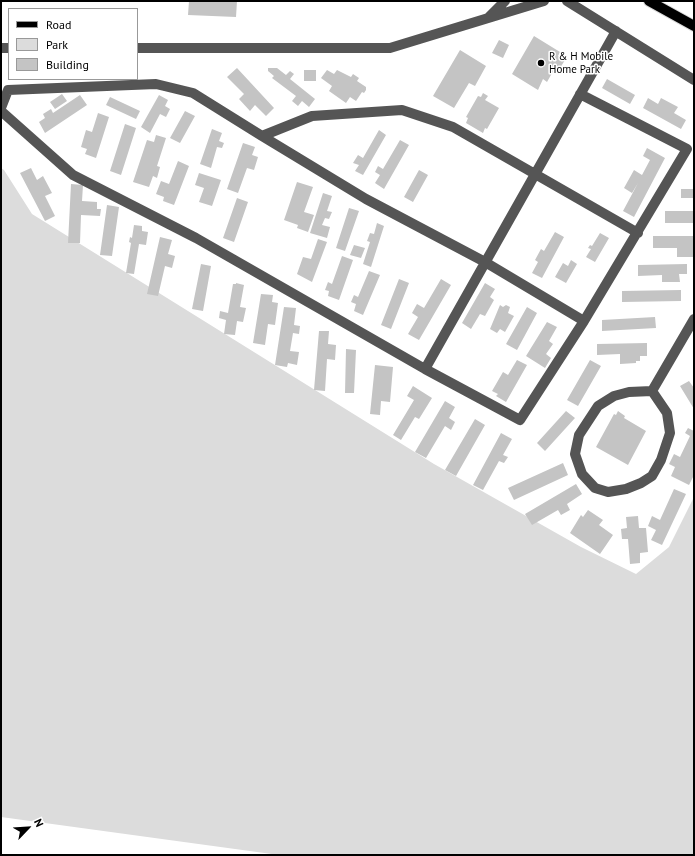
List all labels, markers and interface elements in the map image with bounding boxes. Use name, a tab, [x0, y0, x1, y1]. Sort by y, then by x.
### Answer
legend	[8, 8, 138, 80]
text: Road	[46, 17, 71, 32]
text: Park	[46, 37, 68, 52]
place label: R & H Mobile Home Park	[549, 50, 613, 76]
text: Building	[46, 57, 89, 72]
marker: R & H Mobile Home Park	[536, 58, 546, 68]
north arrow	[8, 808, 48, 848]
text: N	[31, 817, 47, 829]

